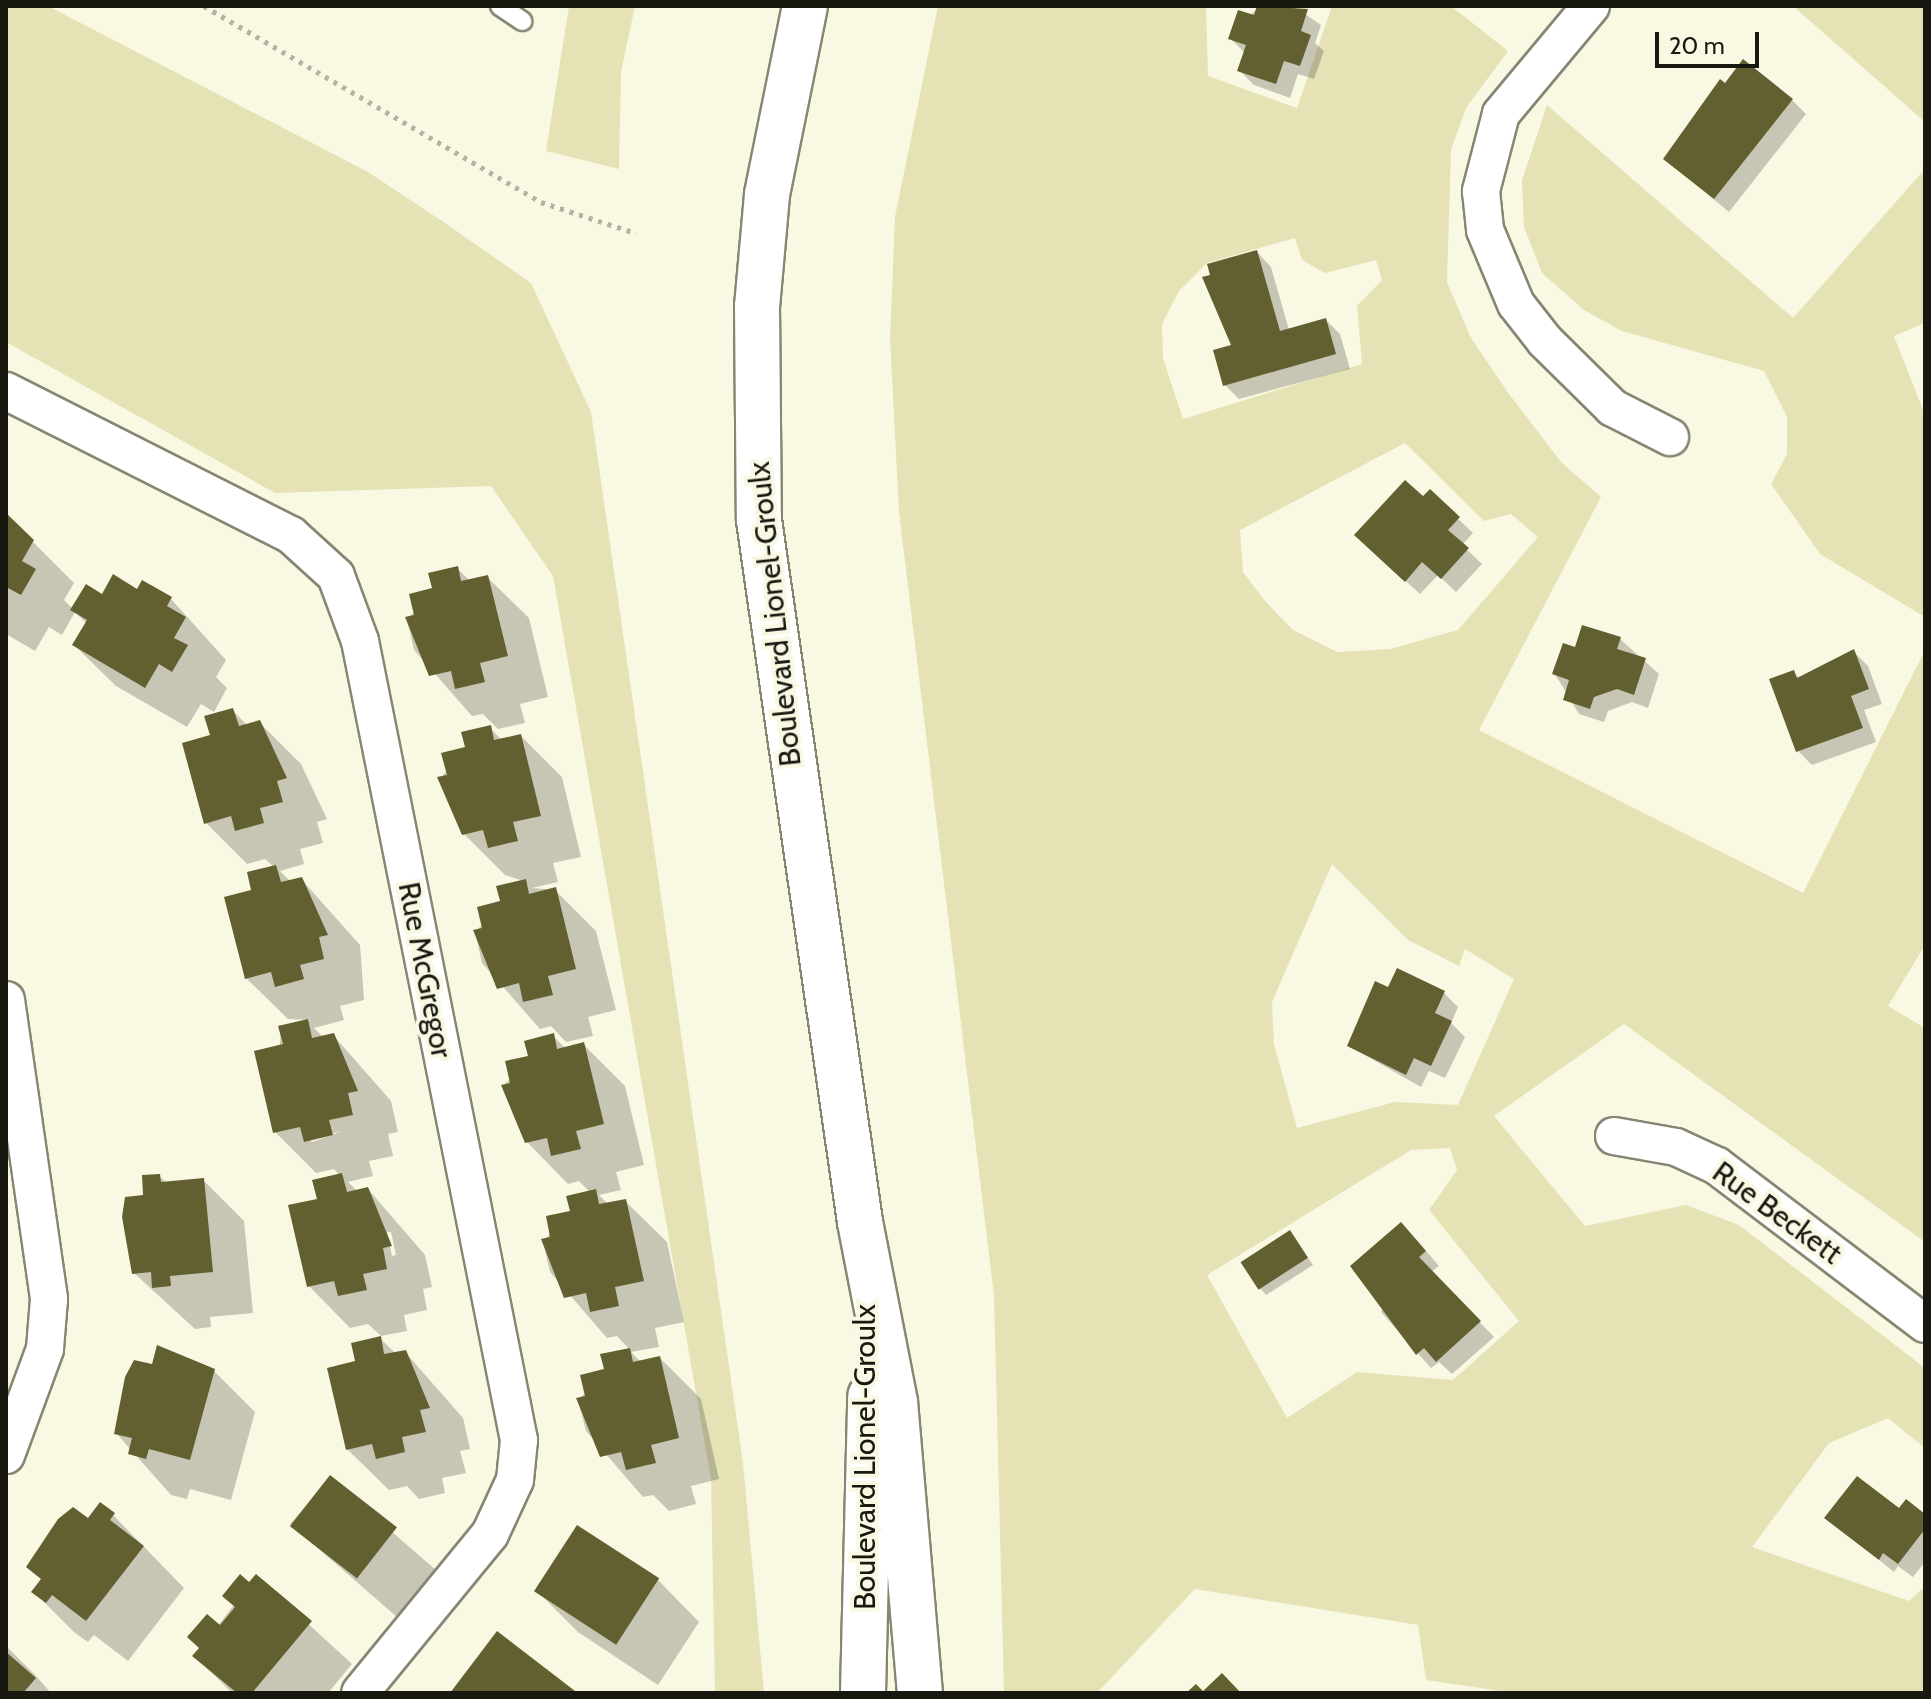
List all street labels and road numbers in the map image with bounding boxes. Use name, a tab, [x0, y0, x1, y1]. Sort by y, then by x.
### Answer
street label: Boulevard Lionel-Groulx	[741, 460, 809, 768]
street label: Rue McGregor	[390, 879, 460, 1061]
street label: Rue Beckett	[1705, 1154, 1849, 1272]
street label: Boulevard Lionel-Groulx	[847, 1304, 883, 1610]

